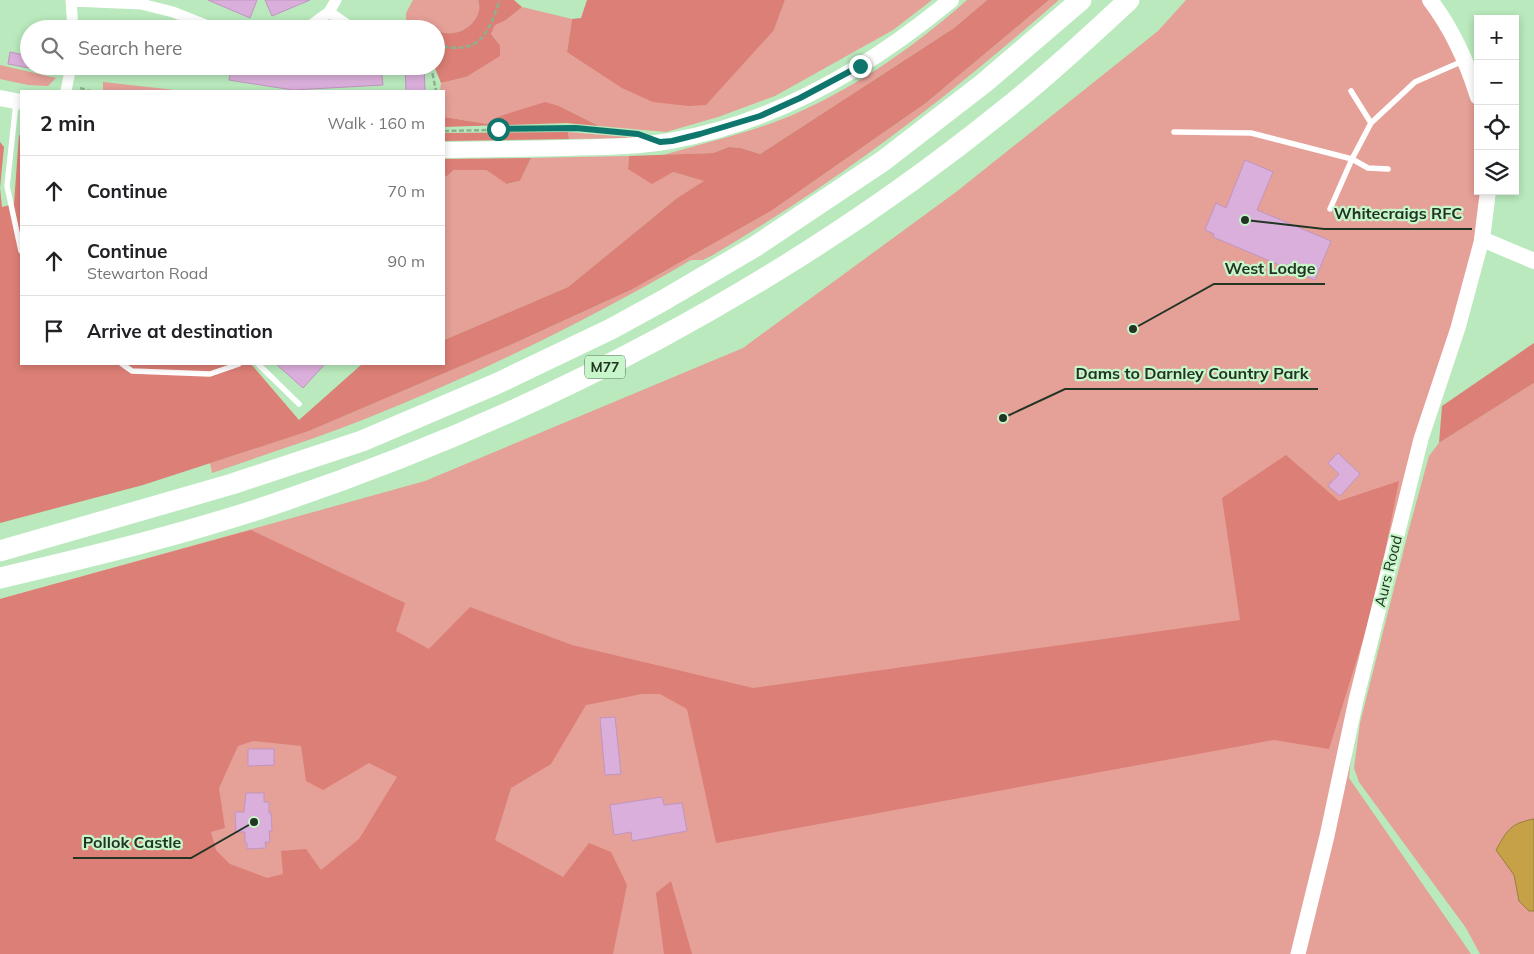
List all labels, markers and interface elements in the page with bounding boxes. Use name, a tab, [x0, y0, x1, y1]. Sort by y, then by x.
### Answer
map controls	[1474, 15, 1519, 195]
button: +	[1474, 15, 1519, 60]
search box	[20, 20, 445, 75]
icon: search	[38, 34, 66, 62]
text: Search here	[78, 36, 182, 60]
route end	[849, 55, 872, 78]
button: −	[1474, 60, 1519, 105]
button: locate	[1474, 105, 1519, 150]
text: 2 min	[40, 110, 95, 136]
text: Walk · 160 m	[327, 113, 425, 133]
route start	[487, 118, 510, 141]
button: layers	[1474, 150, 1519, 195]
icon: ahead	[40, 177, 68, 205]
text: Continue	[87, 179, 167, 203]
text: 70 m	[388, 181, 425, 201]
callout: Whitecraigs RFC	[1324, 198, 1472, 229]
text: Whitecraigs RFC	[1334, 203, 1462, 223]
text: Continue	[87, 239, 167, 263]
icon: ahead	[40, 247, 68, 275]
text: 90 m	[388, 251, 425, 271]
callout: West Lodge	[1214, 253, 1325, 284]
text: West Lodge	[1224, 258, 1316, 278]
text: Stewarton Road	[87, 263, 208, 283]
icon: arrive	[40, 317, 68, 345]
text: Arrive at destination	[87, 319, 273, 343]
road number: M77	[585, 356, 625, 378]
callout: Dams to Darnley Country Park	[1065, 358, 1318, 389]
text: Dams to Darnley Country Park	[1076, 363, 1310, 383]
street label: Aurs Road	[1370, 533, 1406, 609]
callout: Pollok Castle	[73, 827, 191, 858]
text: Pollok Castle	[83, 832, 181, 852]

